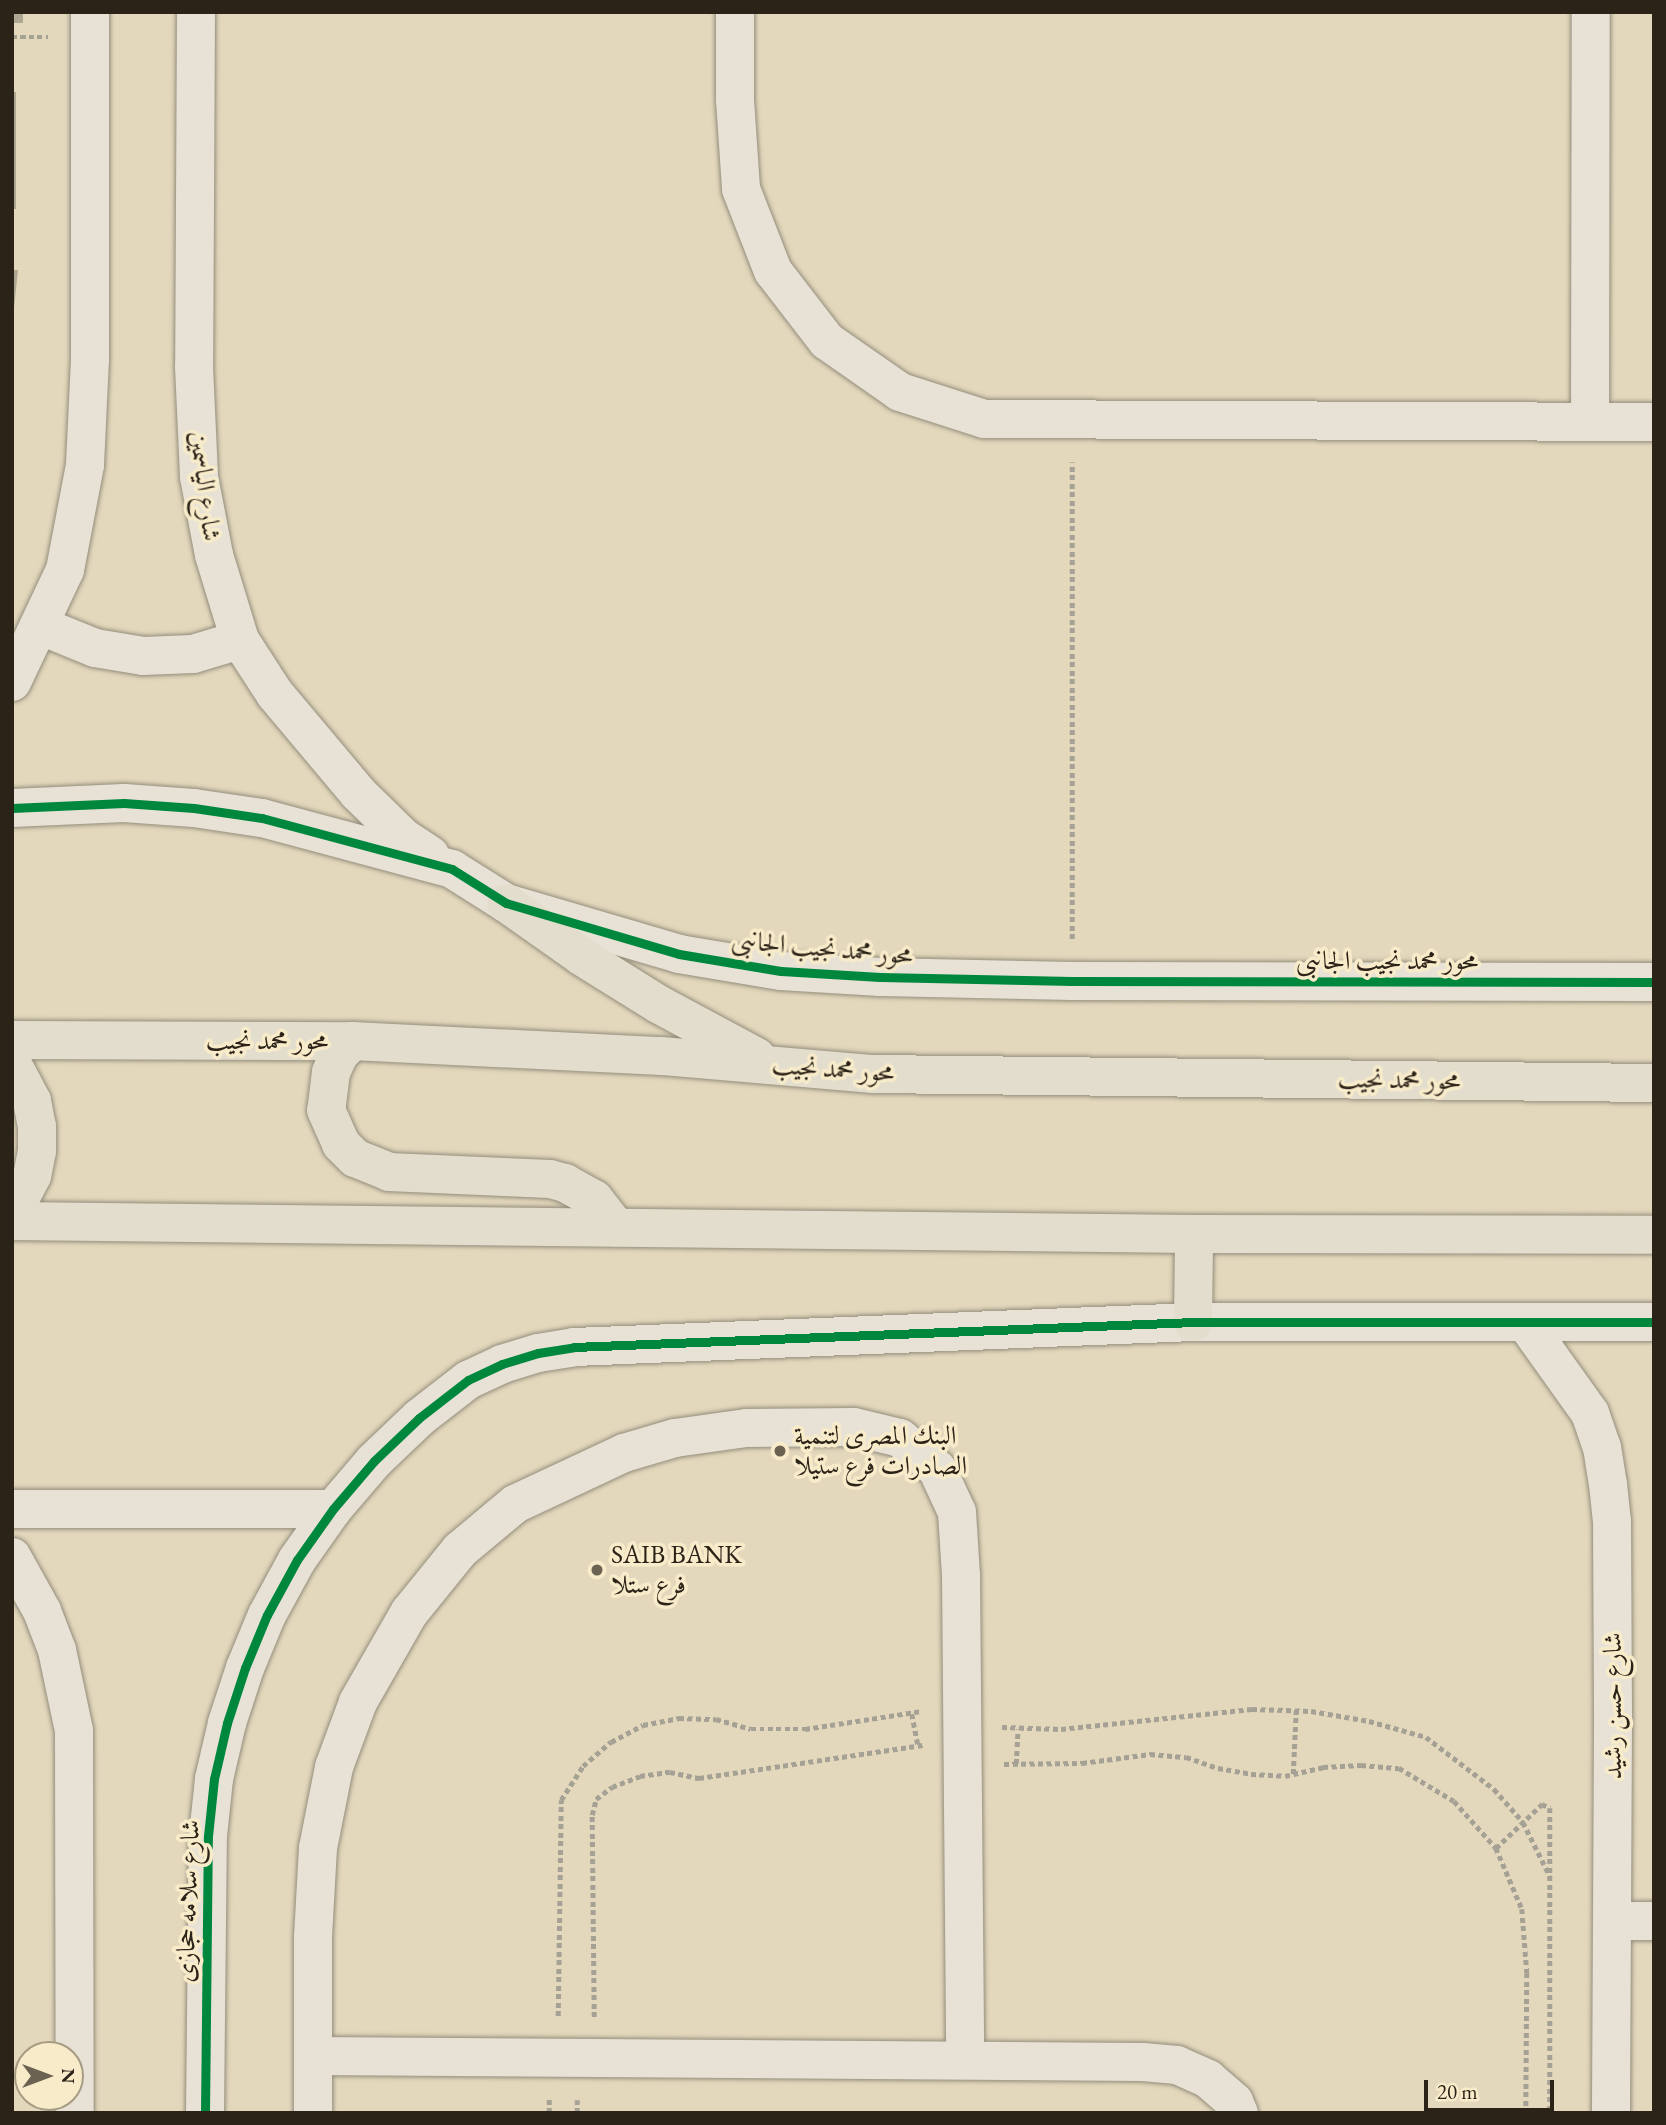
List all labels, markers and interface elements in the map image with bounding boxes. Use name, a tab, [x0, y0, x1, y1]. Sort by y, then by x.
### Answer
street label: شارع الياسمين	[183, 429, 227, 543]
street label: محور محمد نجيب الجانبى	[730, 925, 914, 971]
street label: محور محمد نجيب الجانبى	[1296, 945, 1478, 977]
street label: محور محمد نجيب	[206, 1025, 328, 1057]
street label: محور محمد نجيب	[771, 1049, 895, 1089]
street label: محور محمد نجيب	[1337, 1063, 1461, 1097]
place label: البنك المصرى لتنمية الصادرات فرع ستيلا	[794, 1420, 967, 1482]
marker: البنك المصرى لتنمية الصادرات فرع ستيلا	[772, 1443, 788, 1459]
place label: SAIB BANK فرع ستلا	[611, 1539, 742, 1600]
marker: SAIB BANK فرع ستلا	[589, 1562, 605, 1578]
street label: شارع حسن رشيد	[1597, 1632, 1629, 1780]
street label: شارع سلامه حجازى	[170, 1819, 206, 1983]
north arrow	[14, 2041, 84, 2111]
scale bar	[1428, 2066, 1558, 2110]
text: N	[56, 2068, 81, 2084]
text: 20 m	[1437, 2078, 1478, 2105]

